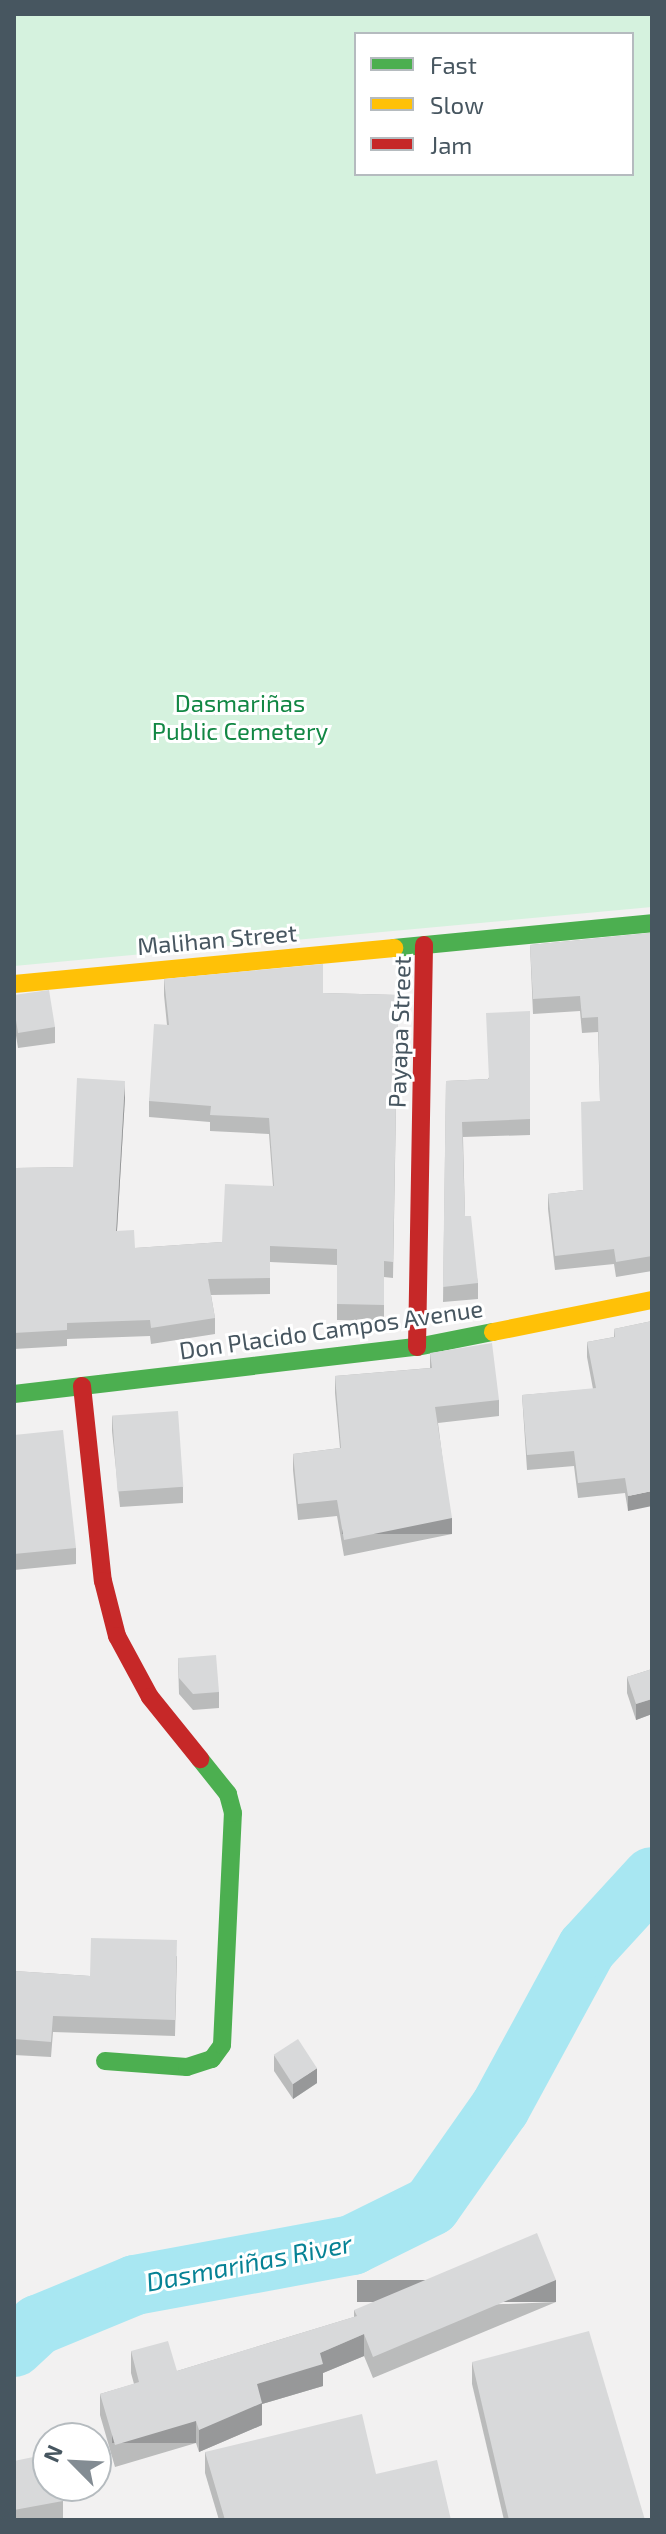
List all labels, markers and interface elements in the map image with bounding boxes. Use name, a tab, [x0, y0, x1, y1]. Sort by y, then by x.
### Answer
legend	[354, 32, 634, 176]
text: Fast	[430, 50, 477, 79]
text: Slow	[430, 90, 484, 119]
text: Jam	[430, 130, 472, 159]
park label: Dasmariñas Public Cemetery	[152, 689, 328, 745]
street label: Malihan Street	[136, 918, 298, 960]
street label: Payapa Street	[382, 955, 416, 1109]
street label: Don Placido Campos Avenue	[177, 1293, 485, 1365]
water label: Dasmariñas River	[143, 2227, 355, 2297]
north arrow	[32, 2422, 112, 2502]
text: N	[37, 2441, 67, 2466]

